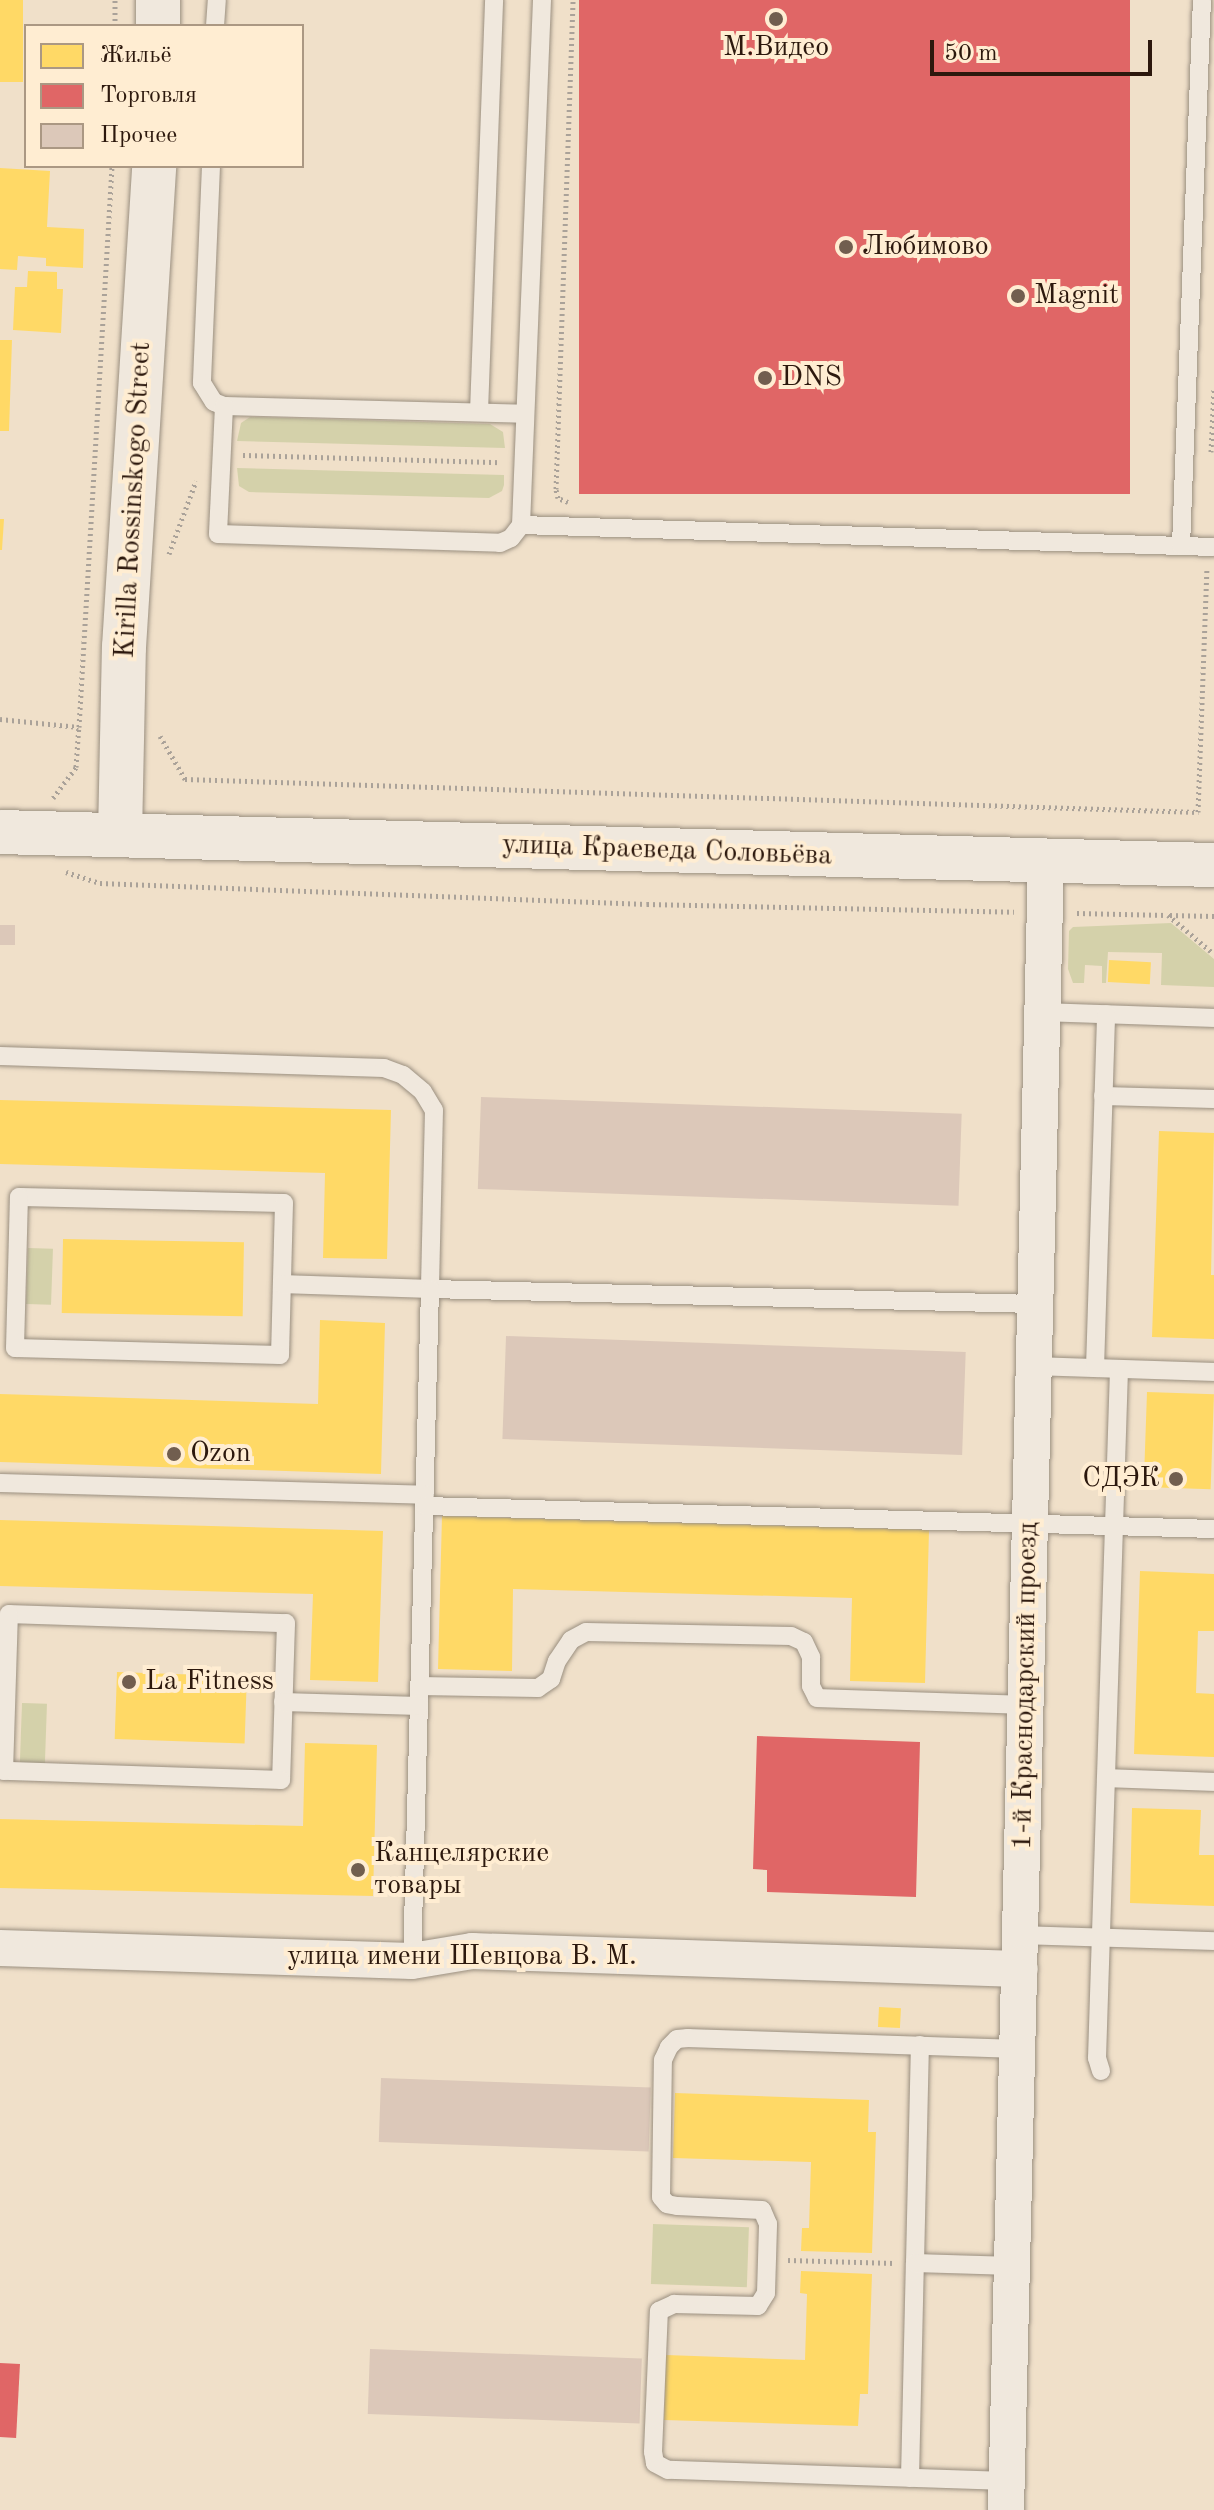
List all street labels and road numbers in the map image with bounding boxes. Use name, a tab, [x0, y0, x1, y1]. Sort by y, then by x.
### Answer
street label: Kirilla Rossinskogo Street	[109, 341, 159, 659]
street label: улица Краеведа Соловьёва	[501, 828, 833, 874]
street label: 1-й Краснодарский проезд	[1006, 1522, 1046, 1850]
street label: улица имени Шевцова В. М.	[287, 1940, 637, 1974]

